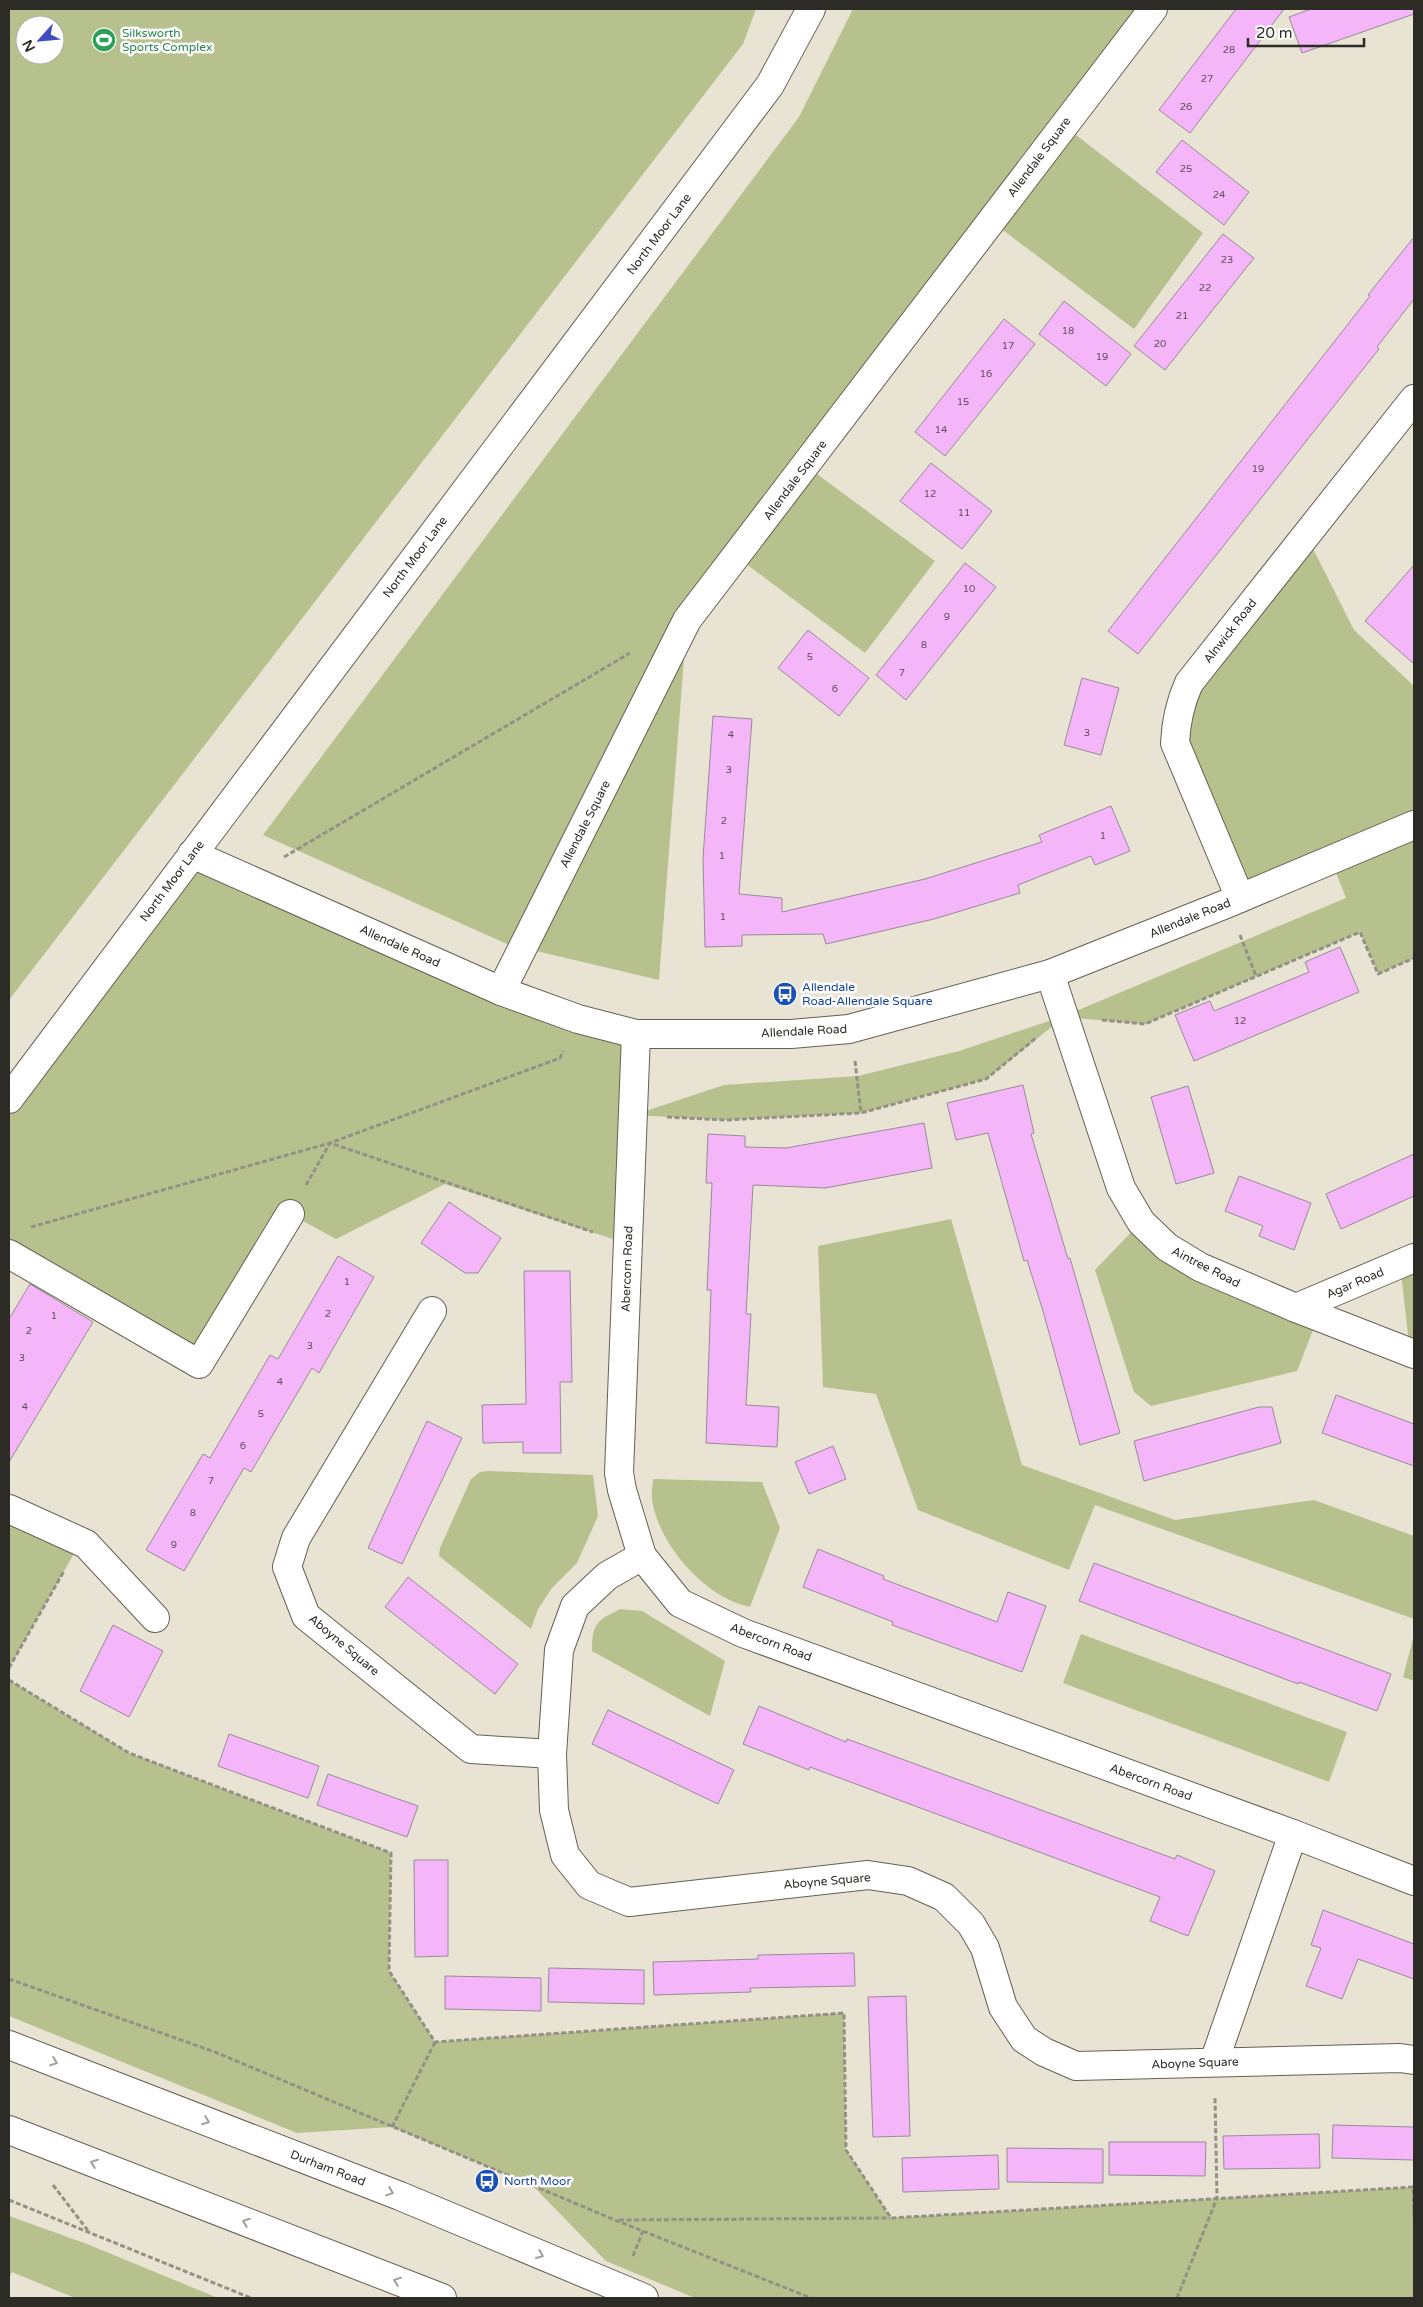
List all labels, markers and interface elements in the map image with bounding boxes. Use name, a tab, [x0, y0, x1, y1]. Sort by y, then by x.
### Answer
north arrow	[15, 15, 65, 65]
scale bar	[1248, 15, 1364, 47]
text: 20 m	[1256, 24, 1293, 42]
place label: Silksworth Sports Complex	[122, 26, 212, 54]
sports icon: Silksworth Sports Complex	[91, 27, 117, 53]
text: N	[19, 37, 39, 55]
house number: 28	[1223, 44, 1235, 56]
house number: 27	[1201, 73, 1213, 85]
house number: 26	[1180, 101, 1192, 113]
street label: Allendale Square	[1004, 114, 1074, 200]
house number: 25	[1180, 163, 1192, 175]
house number: 24	[1213, 189, 1225, 201]
street label: North Moor Lane	[624, 191, 694, 277]
house number: 23	[1221, 254, 1233, 266]
house number: 22	[1199, 282, 1211, 294]
house number: 21	[1176, 310, 1188, 322]
house number: 18	[1062, 325, 1074, 337]
house number: 20	[1154, 338, 1166, 350]
house number: 17	[1002, 340, 1014, 352]
house number: 19	[1096, 351, 1108, 363]
house number: 16	[980, 368, 992, 380]
house number: 15	[957, 396, 969, 408]
house number: 14	[935, 424, 947, 436]
street label: Allendale Square	[760, 437, 830, 523]
house number: 19	[1252, 463, 1264, 475]
house number: 12	[924, 488, 936, 500]
house number: 11	[958, 507, 970, 519]
street label: North Moor Lane	[380, 514, 450, 600]
house number: 10	[963, 583, 975, 595]
street label: Alnwick Road	[1201, 596, 1259, 666]
house number: 9	[944, 611, 950, 623]
house number: 8	[921, 639, 927, 651]
house number: 5	[807, 651, 813, 663]
house number: 7	[899, 667, 905, 679]
house number: 6	[832, 683, 838, 695]
house number: 3	[1084, 727, 1090, 739]
house number: 4	[728, 729, 734, 741]
house number: 3	[726, 764, 732, 776]
street label: Allendale Square	[557, 778, 613, 870]
house number: 2	[721, 815, 727, 827]
house number: 1	[1100, 830, 1106, 842]
street label: North Moor Lane	[137, 838, 207, 924]
house number: 1	[719, 850, 725, 862]
street label: Allendale Road	[1147, 895, 1233, 941]
house number: 1	[720, 911, 726, 923]
street label: Allendale Road	[358, 922, 442, 970]
place label: Allendale Road-Allendale Square	[802, 980, 933, 1008]
bus stop icon: Allendale Road-Allendale Square	[772, 981, 798, 1007]
house number: 12	[1234, 1015, 1246, 1027]
street label: Allendale Road	[761, 1022, 847, 1040]
street label: Abercorn Road	[618, 1226, 636, 1312]
street label: Aintree Road	[1169, 1244, 1243, 1290]
street label: Agar Road	[1324, 1265, 1386, 1301]
house number: 1	[344, 1276, 350, 1288]
house number: 2	[325, 1308, 331, 1320]
house number: 1	[51, 1310, 57, 1322]
house number: 2	[26, 1325, 32, 1337]
house number: 3	[307, 1340, 313, 1352]
house number: 3	[19, 1352, 25, 1364]
house number: 4	[277, 1376, 283, 1388]
house number: 4	[22, 1401, 28, 1413]
house number: 5	[258, 1408, 264, 1420]
house number: 6	[240, 1440, 246, 1452]
house number: 7	[208, 1475, 214, 1487]
house number: 8	[190, 1507, 196, 1519]
house number: 9	[171, 1539, 177, 1551]
street label: Aboyne Square	[306, 1611, 382, 1679]
street label: Abercorn Road	[728, 1620, 814, 1664]
street label: Abercorn Road	[1108, 1761, 1194, 1803]
street label: Aboyne Square	[783, 1870, 871, 1892]
street label: Aboyne Square	[1151, 2054, 1239, 2072]
one-way arrow	[49, 2056, 58, 2066]
one-way arrow	[201, 2115, 210, 2125]
street label: Durham Road	[289, 2147, 367, 2189]
one-way arrow	[90, 2159, 99, 2169]
bus stop icon: North Moor	[474, 2168, 500, 2194]
place label: North Moor	[504, 2174, 571, 2188]
one-way arrow	[385, 2186, 394, 2196]
one-way arrow	[242, 2218, 250, 2228]
one-way arrow	[535, 2248, 544, 2259]
one-way arrow	[393, 2276, 402, 2287]

